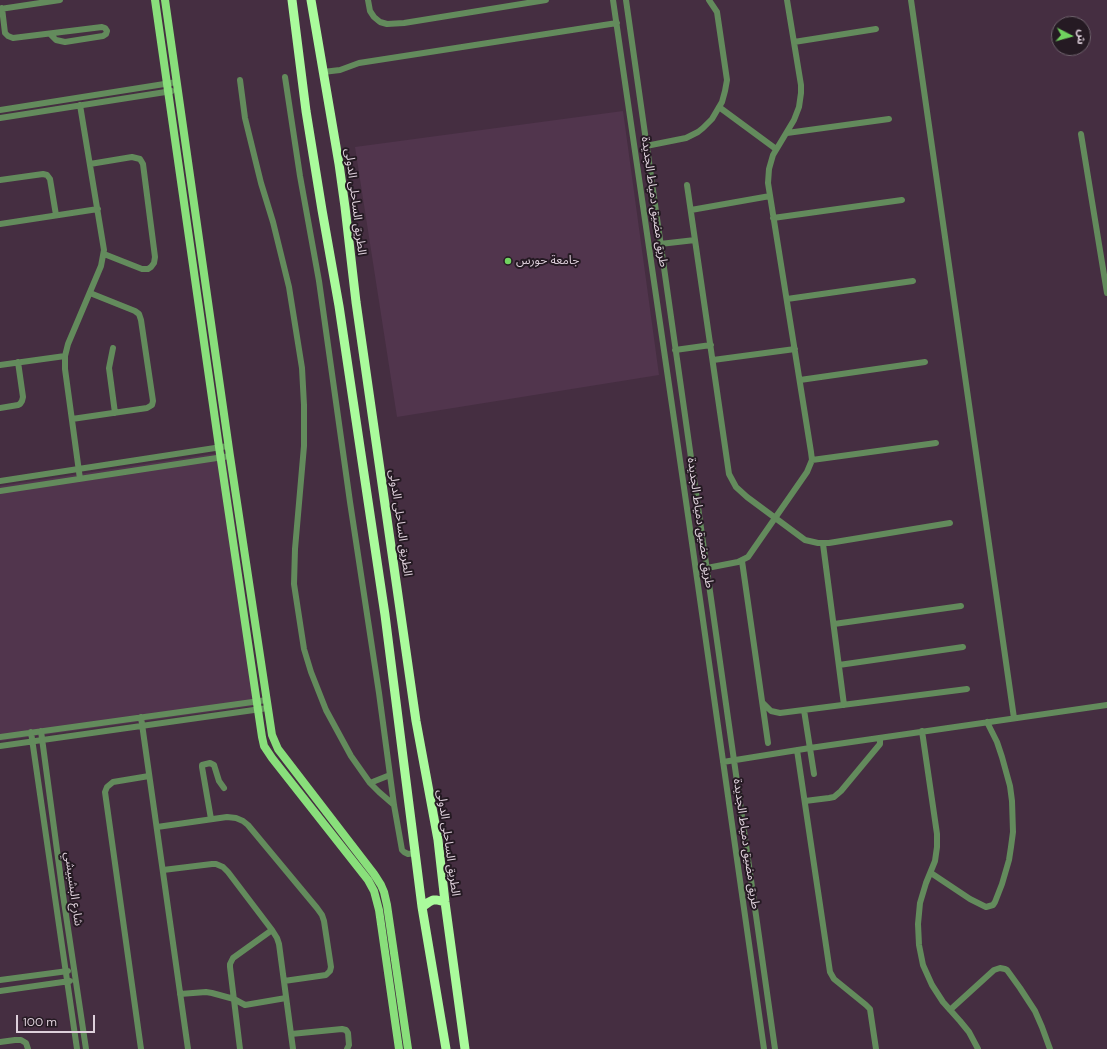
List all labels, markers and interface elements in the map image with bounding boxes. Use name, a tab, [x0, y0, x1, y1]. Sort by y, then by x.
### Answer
north arrow	[1051, 16, 1091, 56]
text: ش	[1074, 29, 1090, 45]
street label: طريق مضيق دمياط الجديدة	[638, 136, 670, 268]
street label: الطريق الساحلى الدولى	[341, 148, 369, 256]
place label: جامعة حورس	[516, 254, 579, 268]
marker: جامعة حورس	[503, 256, 513, 266]
street label: طريق مضيق دمياط الجديدة	[684, 457, 716, 589]
street label: الطريق الساحلى الدولى	[385, 469, 415, 577]
street label: طريق مضيق دمياط الجديدة	[730, 778, 762, 910]
street label: الطريق الساحلى الدولى	[433, 789, 463, 897]
street label: شارع البشبيشي	[61, 851, 85, 927]
scale bar	[18, 1007, 97, 1033]
text: 100 m	[23, 1014, 57, 1030]

